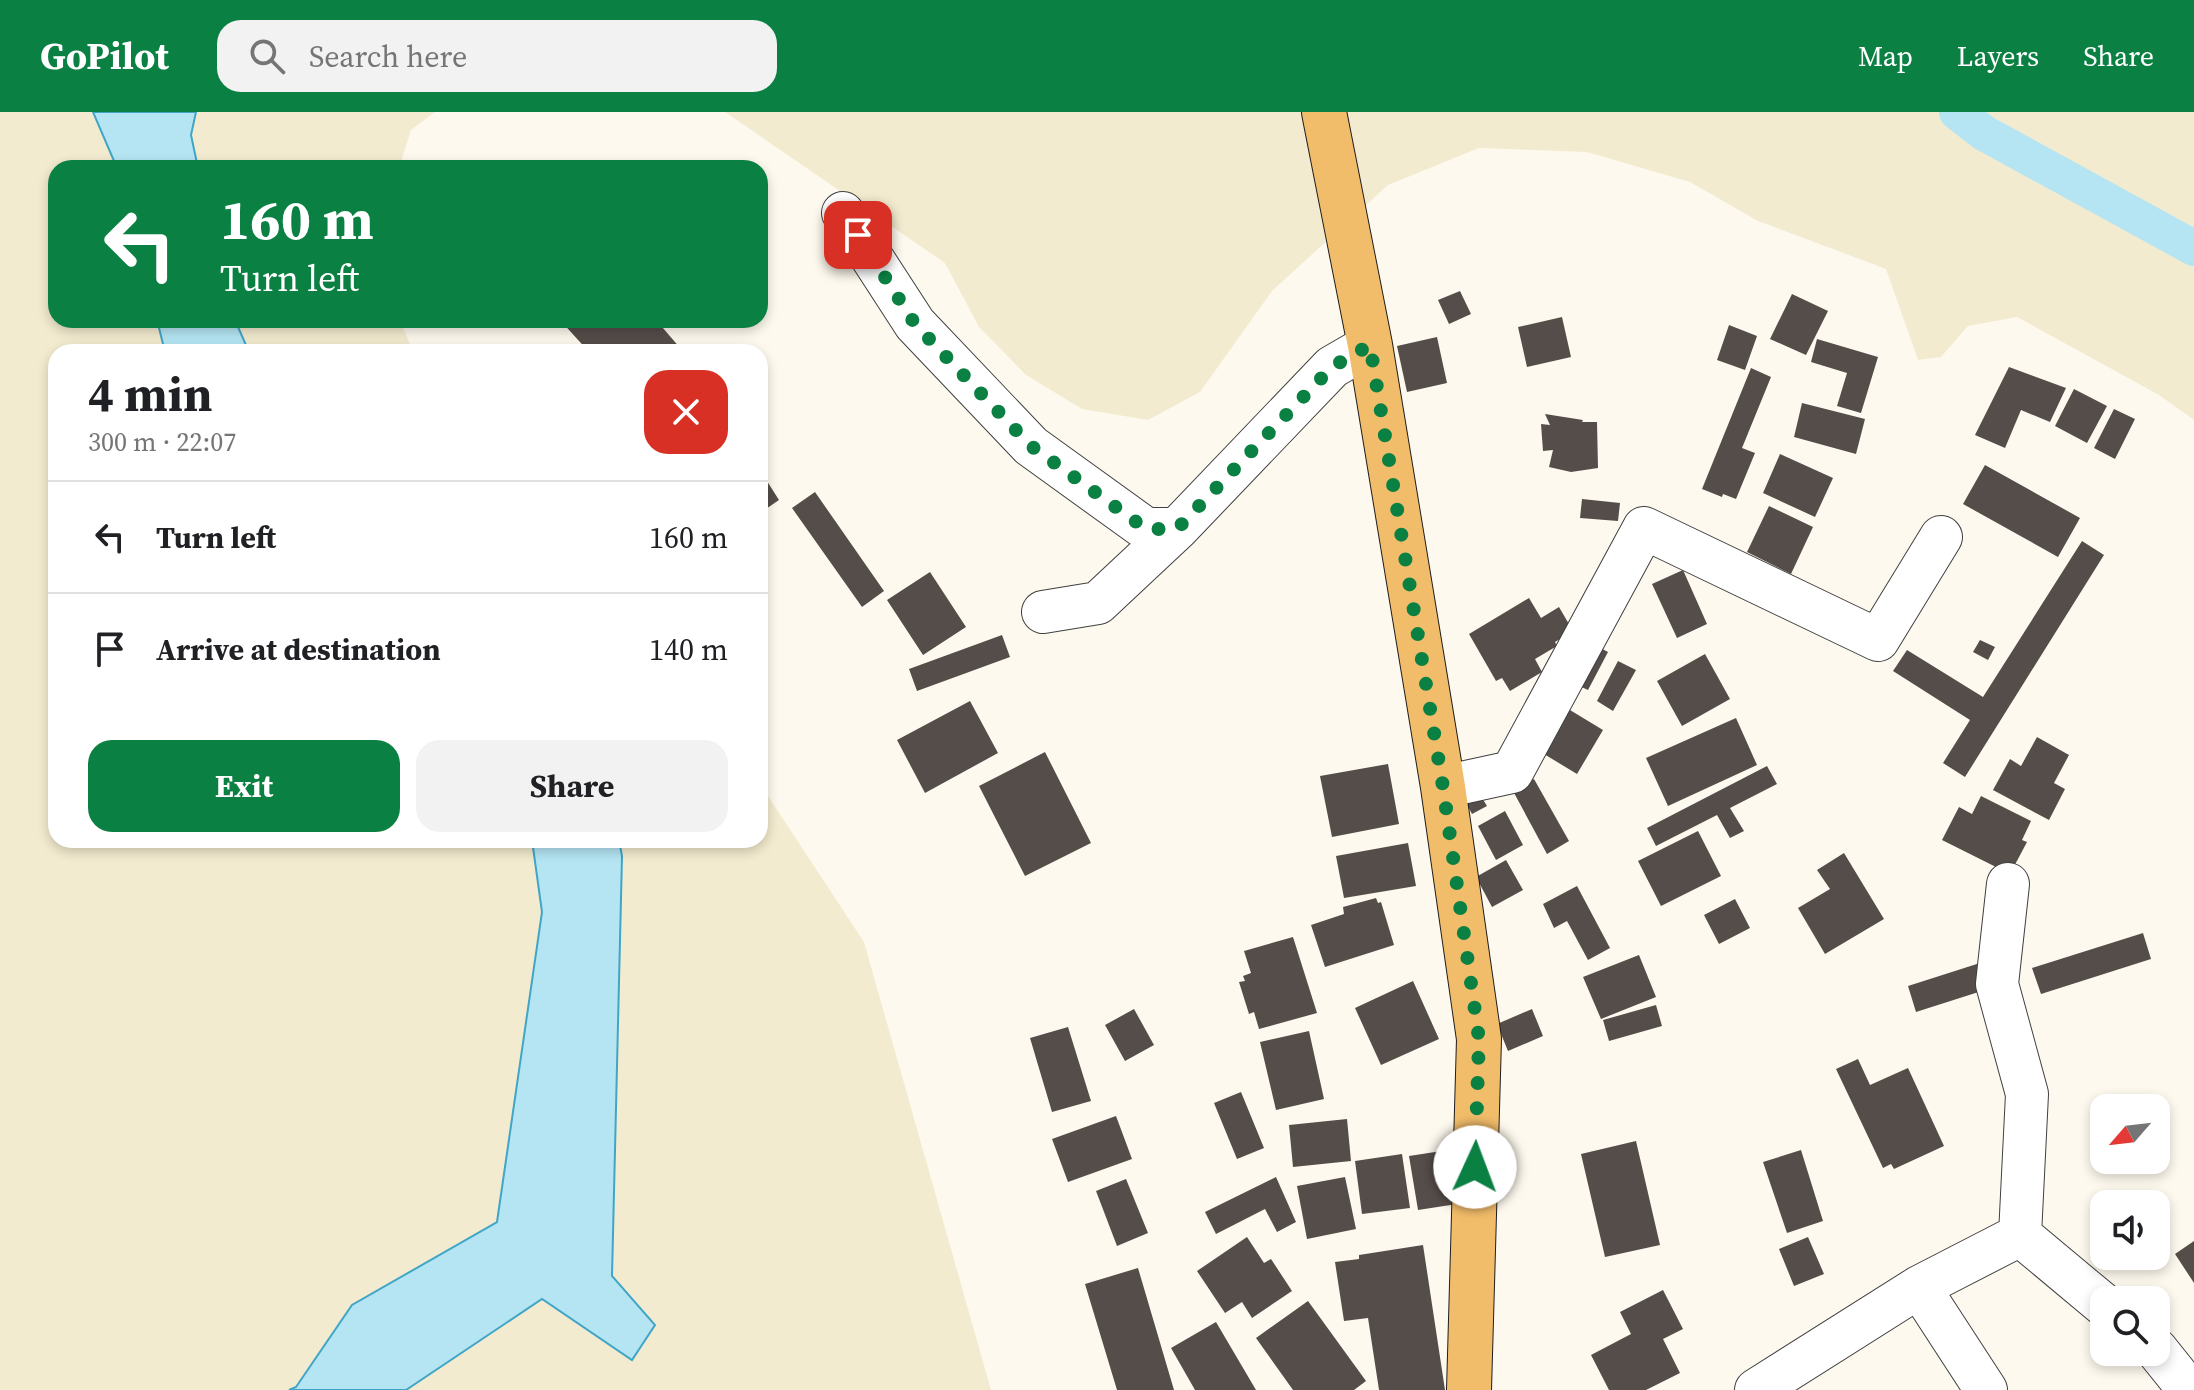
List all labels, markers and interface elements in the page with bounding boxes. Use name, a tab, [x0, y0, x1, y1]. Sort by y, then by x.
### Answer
search box	[217, 20, 777, 92]
text: GoPilot	[40, 30, 169, 82]
icon: search	[245, 34, 289, 78]
text: Search here	[309, 36, 467, 77]
text: Map	[1858, 37, 1913, 75]
text: Layers	[1957, 37, 2039, 75]
text: Share	[2083, 37, 2154, 75]
text: 160 m	[220, 181, 374, 258]
icon: left	[88, 192, 192, 296]
pin	[824, 201, 892, 269]
icon: arrive	[836, 213, 880, 257]
text: Turn left	[220, 254, 359, 303]
text: 4 min	[88, 361, 213, 427]
button: close	[644, 370, 728, 454]
text: 300 m · 22:07	[88, 424, 236, 460]
icon: left	[88, 515, 132, 559]
text: Turn left	[156, 517, 276, 558]
text: 160 m	[649, 517, 728, 558]
icon: arrive	[88, 627, 132, 671]
text: Arrive at destination	[156, 629, 441, 670]
text: 140 m	[649, 629, 728, 670]
button: Exit	[88, 740, 400, 832]
button: Share	[416, 740, 728, 832]
north arrow	[2090, 1094, 2170, 1174]
map controls	[2090, 1094, 2170, 1366]
position arrow	[1433, 1125, 1517, 1209]
button: sound	[2090, 1190, 2170, 1270]
button: search	[2090, 1286, 2170, 1366]

